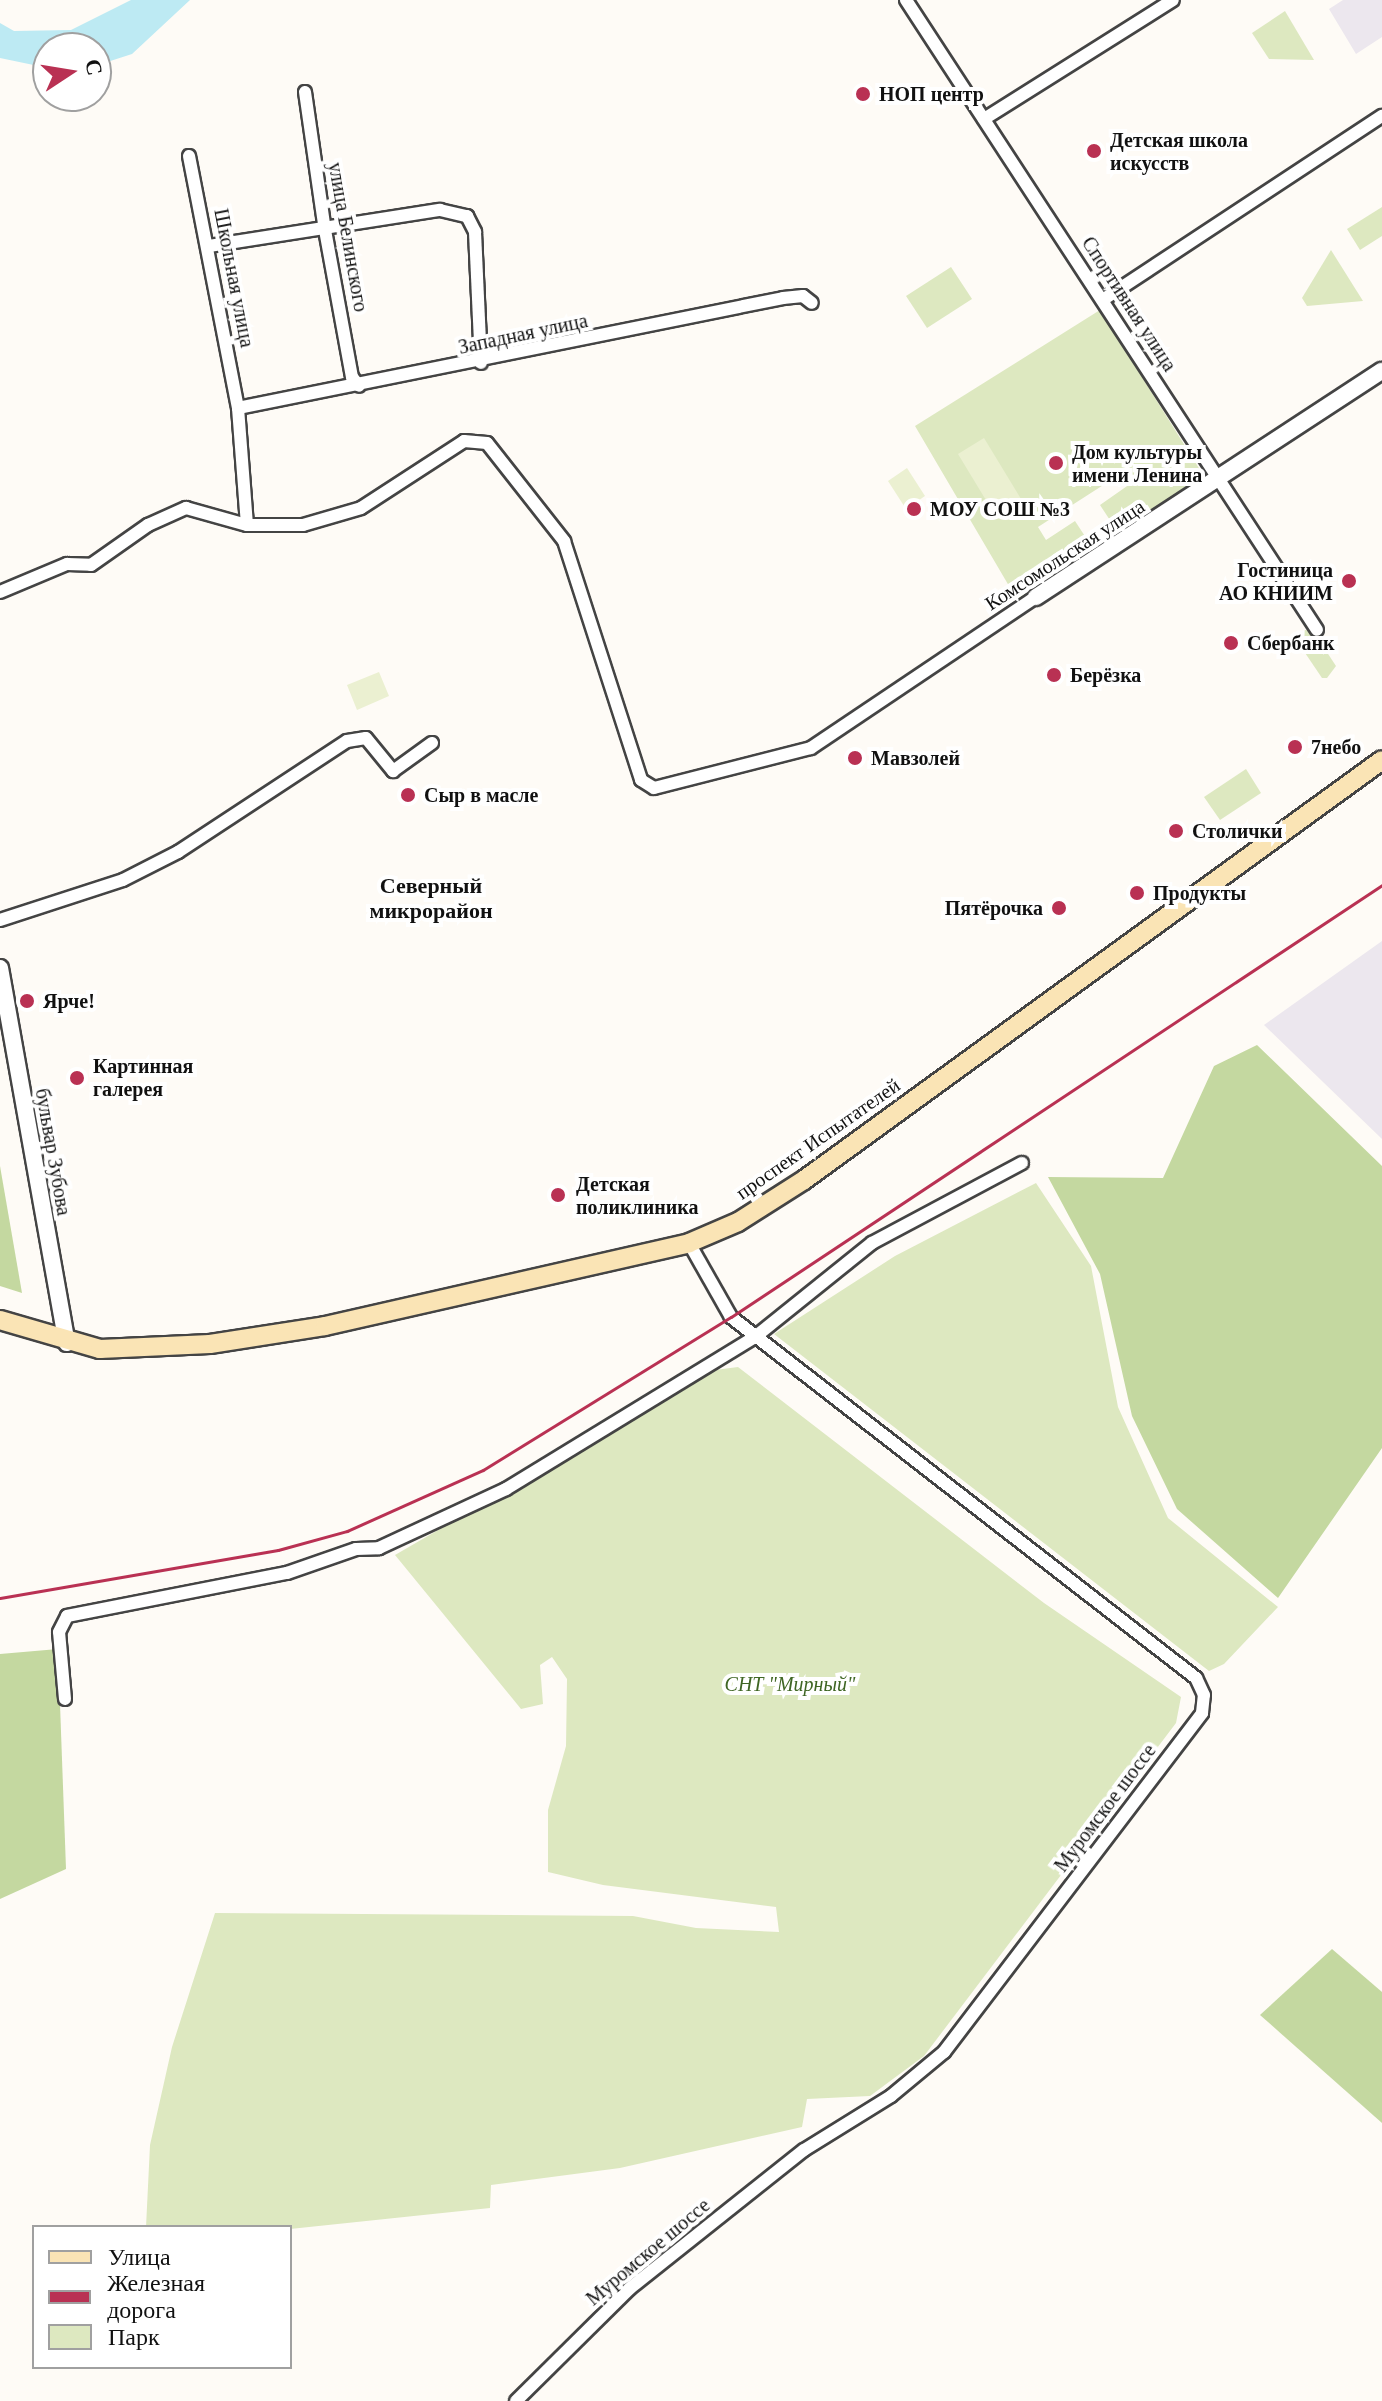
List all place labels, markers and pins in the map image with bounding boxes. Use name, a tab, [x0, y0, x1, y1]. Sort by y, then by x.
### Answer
place label: НОП центр	[879, 82, 984, 106]
marker: НОП центр	[854, 85, 872, 103]
place label: Детская школа искусств	[1110, 128, 1248, 175]
marker: Детская школа искусств	[1085, 142, 1103, 160]
place label: Дом культуры имени Ленина	[1072, 440, 1202, 487]
marker: Дом культуры имени Ленина	[1047, 454, 1065, 472]
place label: МОУ СОШ №3	[930, 497, 1070, 521]
marker: МОУ СОШ №3	[905, 500, 923, 518]
place label: Гостиница АО КНИИМ	[1219, 558, 1333, 605]
marker: Гостиница АО КНИИМ	[1340, 572, 1358, 590]
place label: Сбербанк	[1247, 631, 1334, 655]
marker: Сбербанк	[1222, 634, 1240, 652]
place label: Берёзка	[1070, 663, 1141, 687]
marker: Берёзка	[1045, 666, 1063, 684]
place label: 7небо	[1311, 735, 1361, 759]
marker: 7небо	[1286, 738, 1304, 756]
place label: Мавзолей	[871, 746, 960, 770]
marker: Мавзолей	[846, 749, 864, 767]
place label: Сыр в масле	[424, 783, 538, 807]
marker: Сыр в масле	[399, 786, 417, 804]
place label: Столички	[1192, 819, 1283, 843]
marker: Столички	[1167, 822, 1185, 840]
place label: Продукты	[1153, 881, 1246, 905]
marker: Продукты	[1128, 884, 1146, 902]
place label: Пятёрочка	[945, 896, 1043, 920]
marker: Пятёрочка	[1050, 899, 1068, 917]
place label: Ярче!	[43, 989, 95, 1013]
marker: Ярче!	[18, 992, 36, 1010]
place label: Картинная галерея	[93, 1054, 193, 1101]
marker: Картинная галерея	[68, 1069, 86, 1087]
place label: Детская поликлиника	[576, 1172, 699, 1219]
marker: Детская поликлиника	[547, 1184, 569, 1206]

